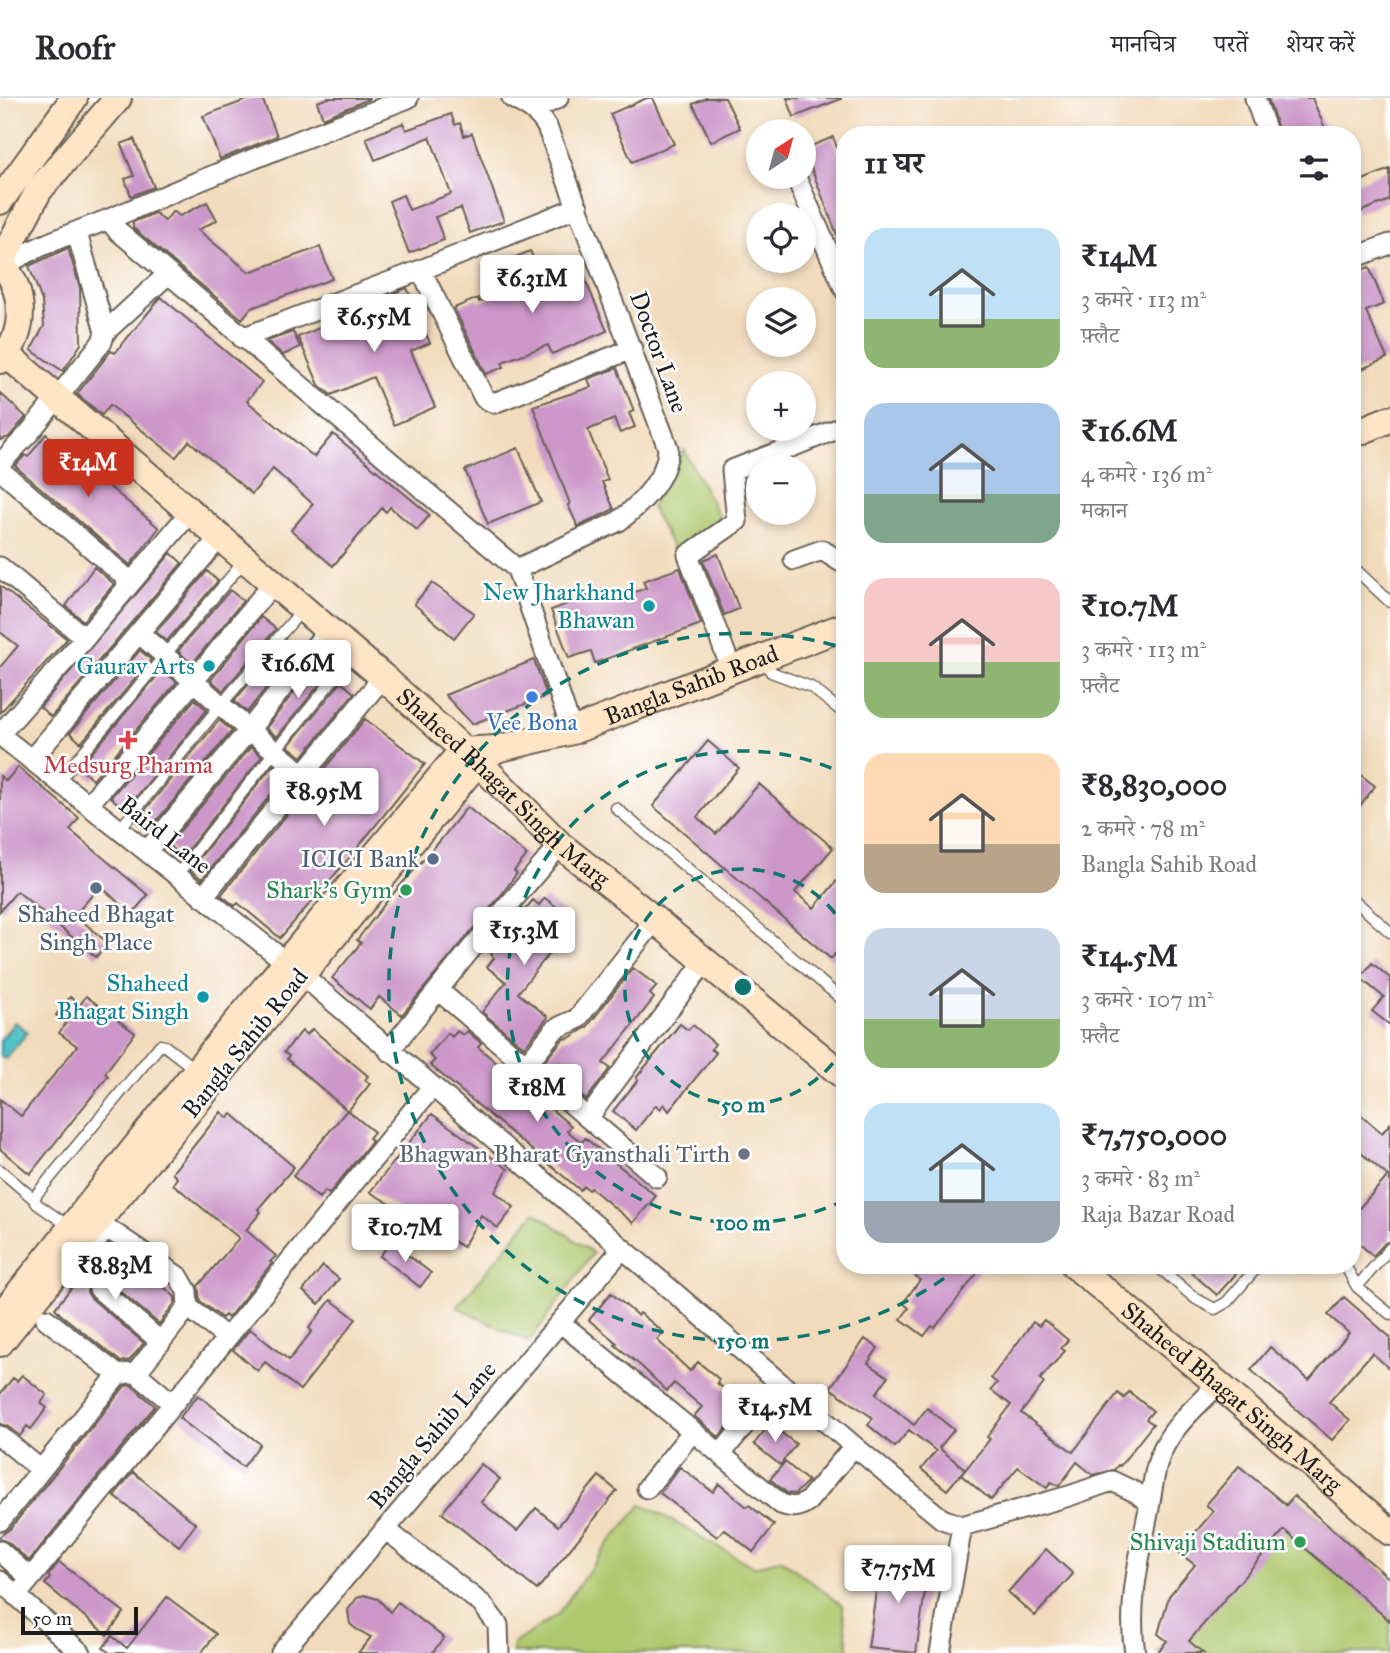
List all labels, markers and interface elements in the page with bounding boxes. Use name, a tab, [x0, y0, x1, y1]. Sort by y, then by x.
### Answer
text: Roofr	[35, 28, 115, 68]
text: मानचित्र	[1111, 29, 1176, 59]
text: परतें	[1214, 29, 1248, 59]
text: शेयर करें	[1286, 29, 1355, 59]
north arrow	[746, 119, 816, 189]
map controls	[746, 119, 816, 525]
text: 11 घर	[864, 145, 924, 181]
icon: filters	[1295, 149, 1333, 187]
button: locate	[746, 203, 816, 273]
text: ₹14M	[1081, 238, 1157, 274]
pin: ₹6.31M	[475, 256, 589, 315]
icon: home	[920, 256, 1004, 340]
text: ₹6.31M	[496, 264, 568, 292]
text: 3 कमरे · 113 m²	[1081, 285, 1206, 313]
street label: Doctor Lane	[623, 287, 695, 417]
button: layers	[746, 287, 816, 357]
pin: ₹6.55M	[317, 294, 431, 354]
text: ₹6.55M	[337, 303, 411, 331]
text: फ़्लैट	[1081, 321, 1119, 349]
button: +	[746, 371, 816, 441]
text: ₹16.6M	[1081, 413, 1178, 449]
icon: home	[920, 431, 1004, 515]
pin: ₹14M	[47, 440, 129, 499]
text: ₹14M	[59, 448, 117, 476]
button: −	[746, 455, 816, 525]
text: 4 कमरे · 136 m²	[1081, 460, 1212, 488]
text: मकान	[1081, 496, 1128, 524]
place label: New Jharkhand Bhawan	[483, 577, 635, 635]
text: ₹10.7M	[1081, 588, 1179, 624]
marker: New Jharkhand Bhawan	[641, 598, 657, 614]
icon: home	[920, 606, 1004, 690]
text: 3 कमरे · 113 m²	[1081, 635, 1206, 663]
street label: Bangla Sahib Road	[600, 638, 783, 732]
pin: ₹16.6M	[241, 640, 355, 700]
text: ₹16.6M	[261, 649, 335, 677]
place label: Gaurav Arts	[76, 651, 195, 681]
marker: Gaurav Arts	[201, 658, 217, 674]
text: फ़्लैट	[1081, 671, 1119, 699]
street label: Shaheed Bhagat Singh Marg	[390, 682, 617, 894]
marker: Vee Bona	[524, 689, 540, 705]
place label: Vee Bona	[485, 707, 579, 737]
marker: Medsurg Pharma	[120, 732, 136, 748]
place label: Medsurg Pharma	[43, 750, 214, 780]
text: ₹8,830,000	[1081, 767, 1227, 803]
pin: ₹8.95M	[267, 768, 381, 828]
text: ₹8.95M	[286, 777, 362, 805]
icon: home	[920, 781, 1004, 865]
street label: Baird Lane	[113, 789, 217, 881]
text: 2 कमरे · 78 m²	[1081, 814, 1205, 842]
place label: ICICI Bank	[301, 844, 420, 874]
text: Bangla Sahib Road	[1081, 850, 1257, 878]
marker: ICICI Bank	[425, 851, 441, 867]
place label: Shark's Gym	[266, 875, 392, 905]
marker: Shaheed Bhagat Singh Place	[88, 880, 104, 896]
marker: Shark's Gym	[398, 882, 414, 898]
place label: Shaheed Bhagat Singh Place	[18, 899, 175, 957]
pin: ₹15.3M	[467, 908, 581, 967]
text: ₹15.3M	[489, 916, 559, 944]
text: ₹14.5M	[1081, 938, 1178, 974]
icon: home	[920, 956, 1004, 1040]
street label: Bangla Sahib Road	[176, 962, 314, 1124]
place label: Shaheed Bhagat Singh	[57, 968, 189, 1026]
centre of rings	[731, 975, 755, 999]
text: 3 कमरे · 107 m²	[1081, 985, 1213, 1013]
marker: Shaheed Bhagat Singh	[195, 989, 211, 1005]
text: फ़्लैट	[1081, 1021, 1119, 1049]
pin: ₹18M	[496, 1065, 578, 1124]
text: ₹18M	[508, 1073, 566, 1101]
text: 50 m	[721, 1092, 765, 1118]
text: ₹7,750,000	[1081, 1117, 1227, 1153]
icon: home	[920, 1131, 1004, 1215]
place label: Bhagwan Bharat Gyansthali Tirth	[398, 1139, 730, 1169]
marker: Bhagwan Bharat Gyansthali Tirth	[736, 1146, 752, 1162]
text: 3 कमरे · 83 m²	[1081, 1164, 1200, 1192]
text: Raja Bazar Road	[1081, 1200, 1235, 1228]
pin: ₹10.7M	[348, 1204, 462, 1264]
text: 100 m	[716, 1210, 771, 1236]
text: ₹10.7M	[368, 1213, 442, 1241]
pin: ₹8.83M	[58, 1242, 172, 1302]
text: ₹8.83M	[77, 1251, 153, 1279]
street label: Shaheed Bhagat Singh Marg	[1115, 1295, 1349, 1500]
text: 150 m	[717, 1328, 769, 1354]
street label: Bangla Sahib Lane	[362, 1355, 502, 1515]
pin: ₹14.5M	[718, 1384, 832, 1444]
text: ₹14.5M	[738, 1393, 812, 1421]
place label: Shivaji Stadium	[1129, 1527, 1286, 1557]
marker: Shivaji Stadium	[1292, 1534, 1308, 1550]
pin: ₹7.75M	[841, 1546, 955, 1605]
text: ₹7.75M	[860, 1554, 936, 1582]
scale bar	[21, 1604, 138, 1636]
text: 50 m	[32, 1607, 72, 1630]

